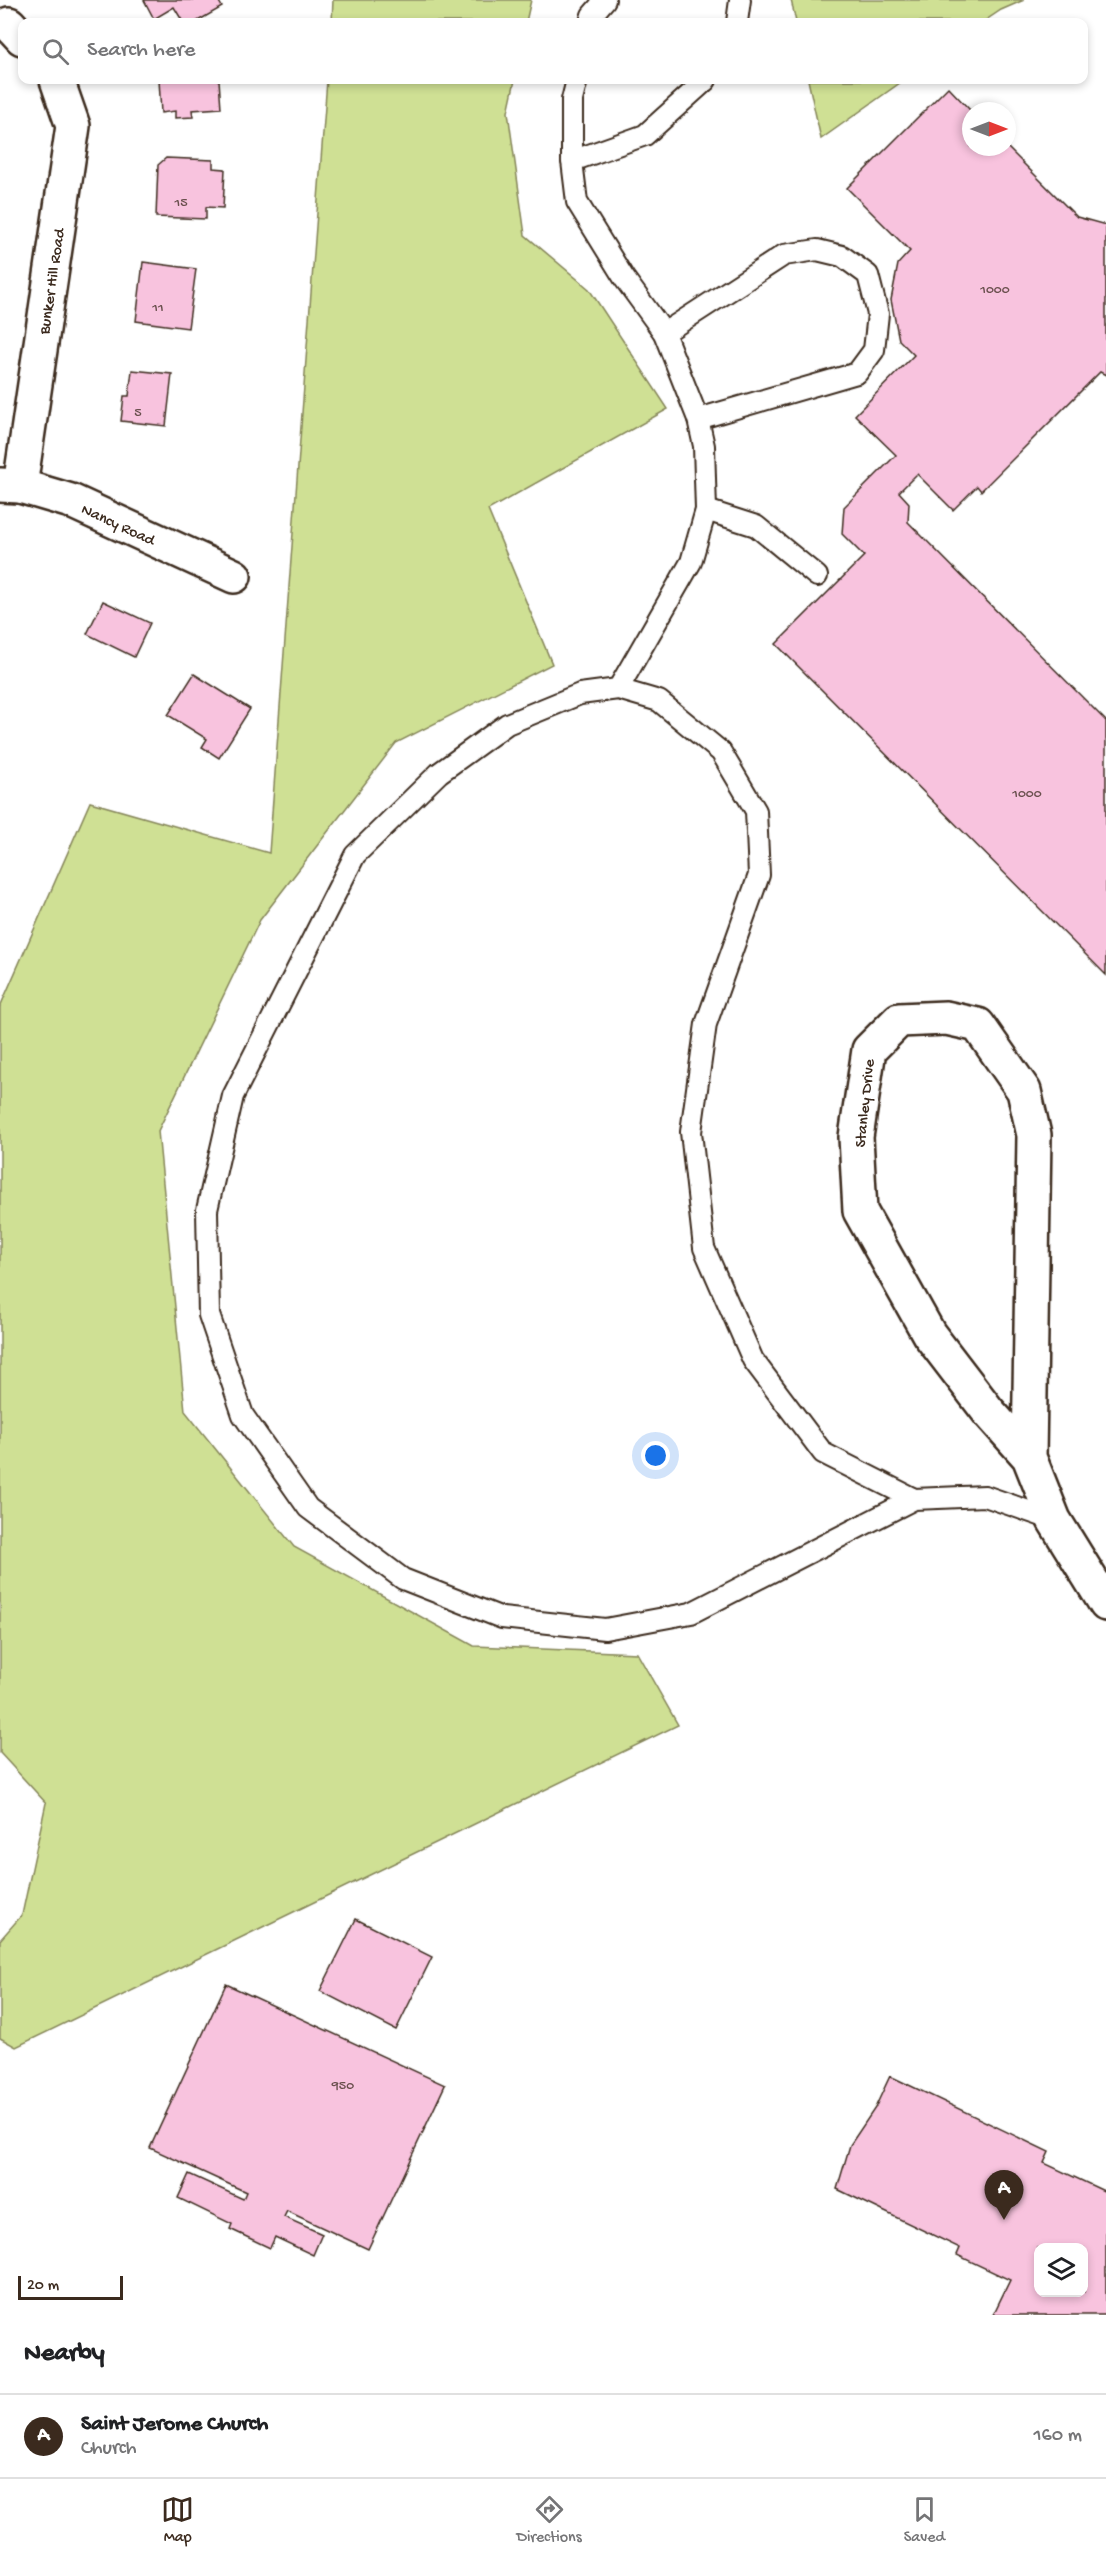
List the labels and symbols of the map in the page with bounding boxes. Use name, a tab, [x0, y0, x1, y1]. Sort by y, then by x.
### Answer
north arrow	[962, 102, 1016, 156]
house number: 15	[173, 195, 188, 212]
street label: Bunker Hill Road	[36, 226, 71, 337]
house number: 1000	[979, 282, 1010, 299]
house number: 11	[151, 300, 164, 317]
house number: 5	[134, 405, 142, 422]
street label: Nancy Road	[78, 501, 159, 552]
house number: 1000	[1011, 786, 1042, 803]
street label: Stanley Drive	[852, 1058, 881, 1148]
your location	[641, 1441, 670, 1470]
house number: 950	[331, 2078, 354, 2095]
pin: A	[984, 2170, 1024, 2220]
scale bar	[18, 2273, 123, 2300]

